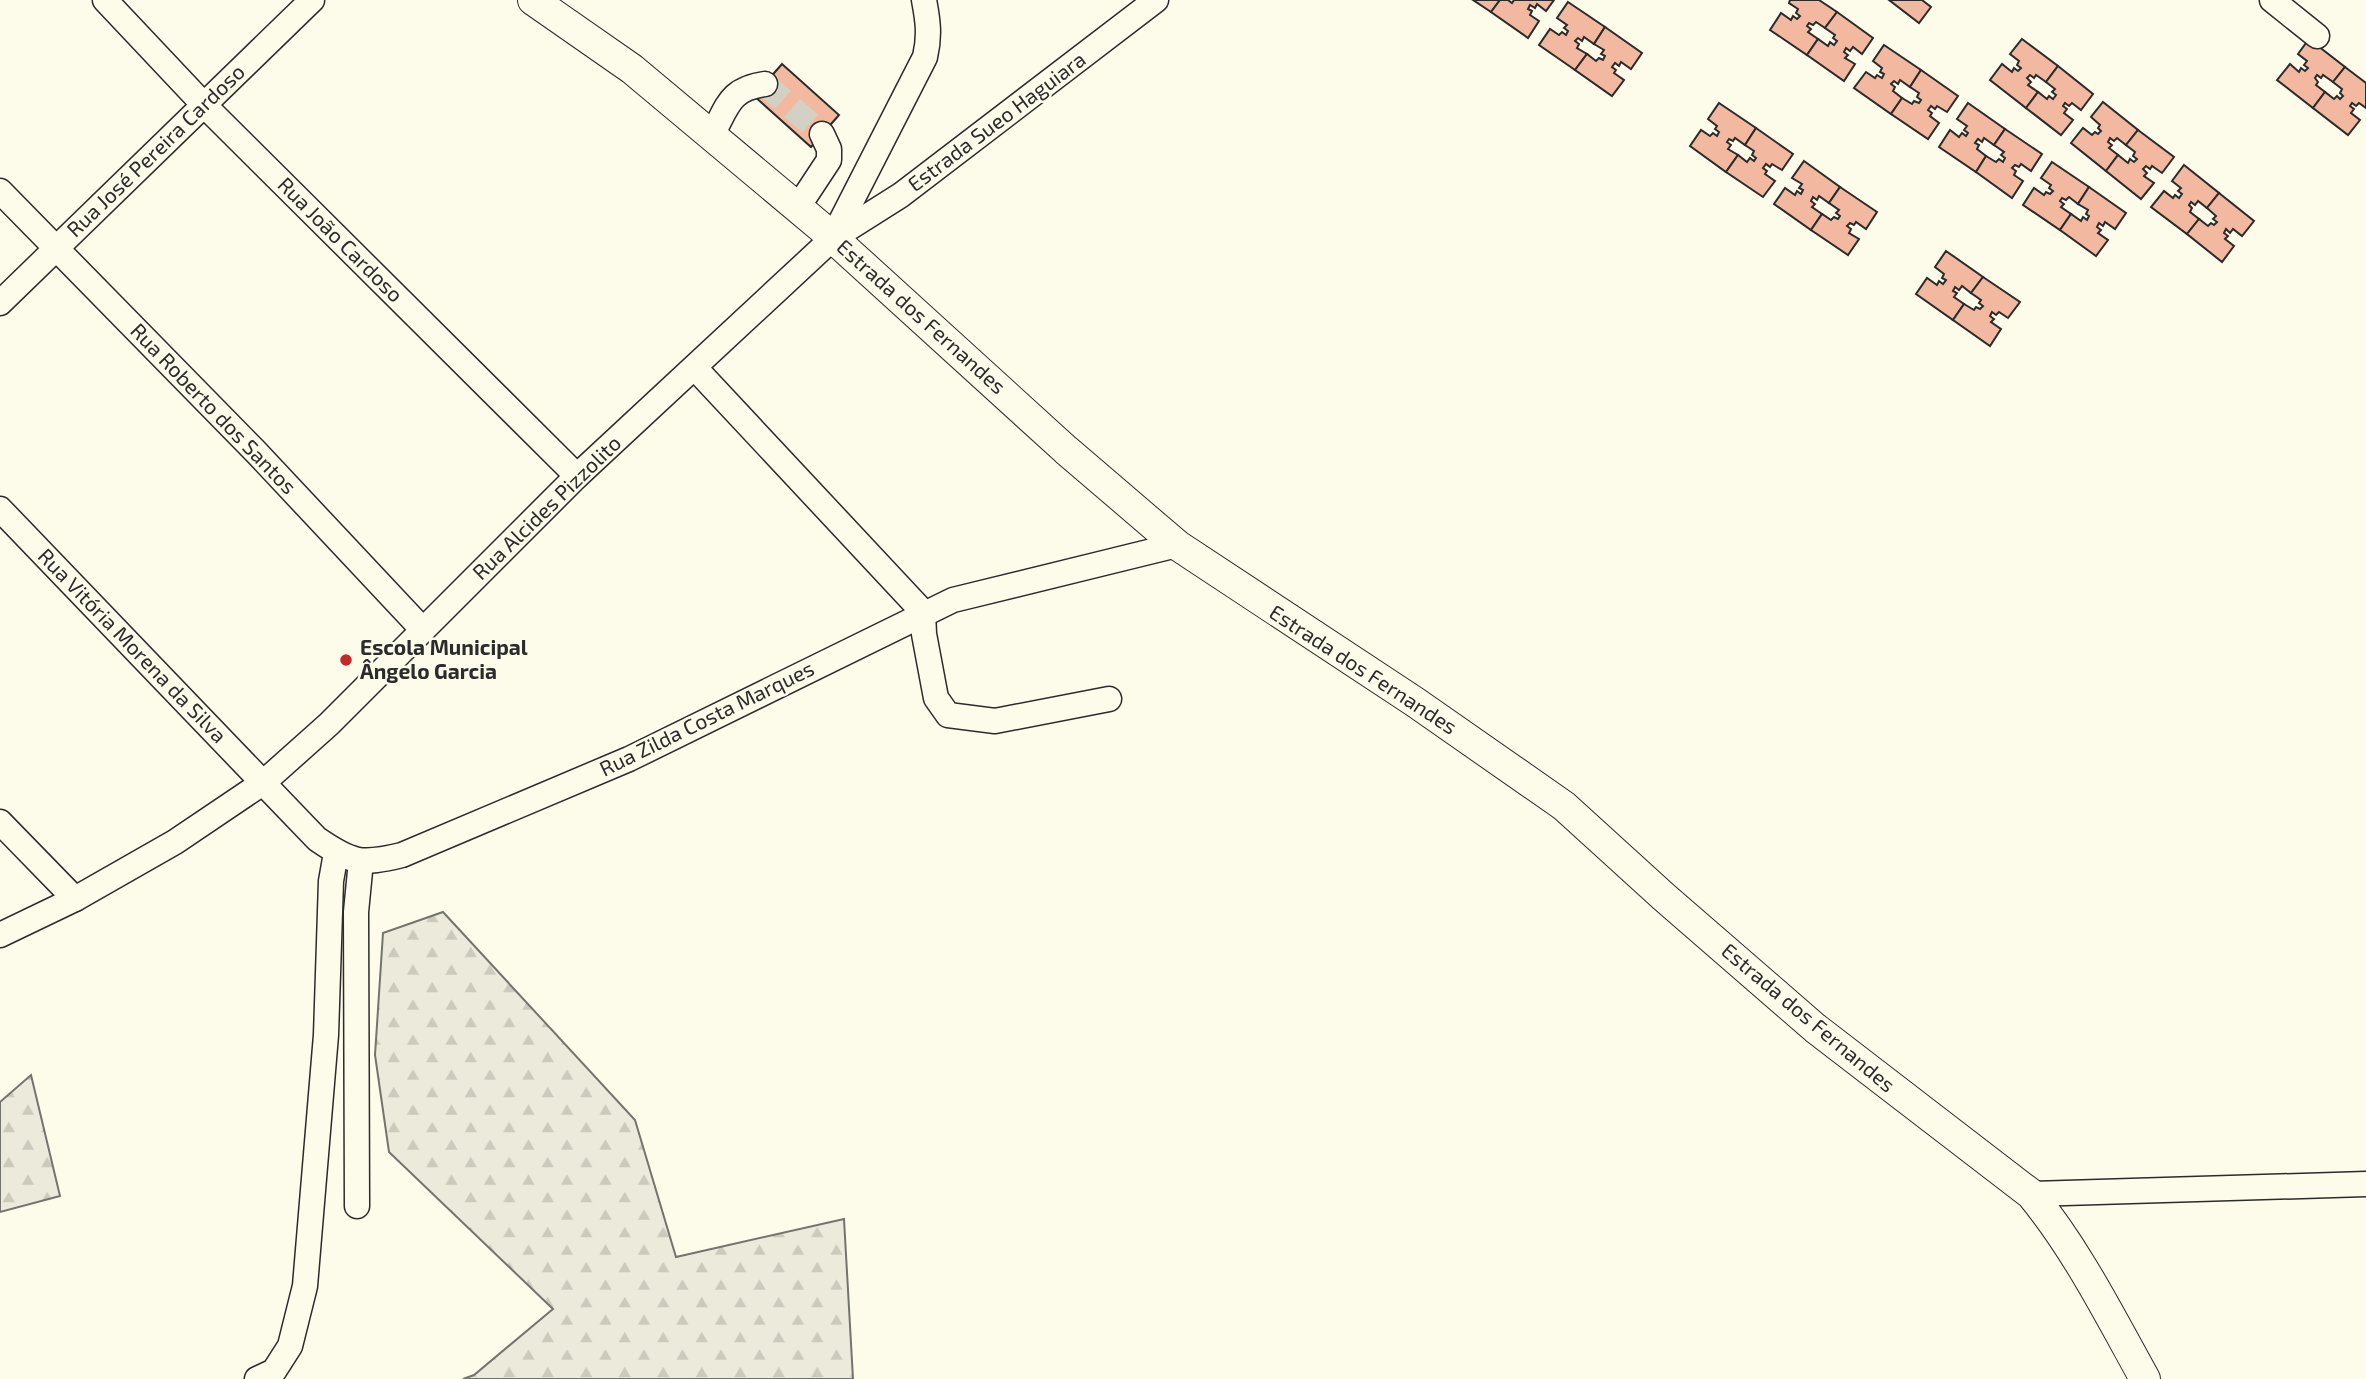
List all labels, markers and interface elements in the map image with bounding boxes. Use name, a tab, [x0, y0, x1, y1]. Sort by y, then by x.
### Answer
street label: Estrada Sueo Haguiara	[902, 46, 1090, 196]
street label: Rua José Pereira Cardoso	[61, 58, 249, 241]
street label: Rua João Cardoso	[273, 171, 409, 307]
street label: Estrada dos Fernandes	[832, 233, 1012, 398]
street label: Rua Roberto dos Santos	[126, 317, 302, 499]
street label: Rua Alcides Pizzolito	[467, 430, 625, 584]
street label: Rua Vitória Morena da Silva	[34, 543, 232, 747]
street label: Estrada dos Fernandes	[1265, 599, 1462, 739]
place label: Escola Municipal Ângelo Garcia	[360, 634, 528, 683]
marker: Escola Municipal Ângelo Garcia	[338, 652, 354, 668]
street label: Rua Zilda Costa Marques	[595, 655, 818, 781]
street label: Estrada dos Fernandes	[1717, 937, 1901, 1097]

